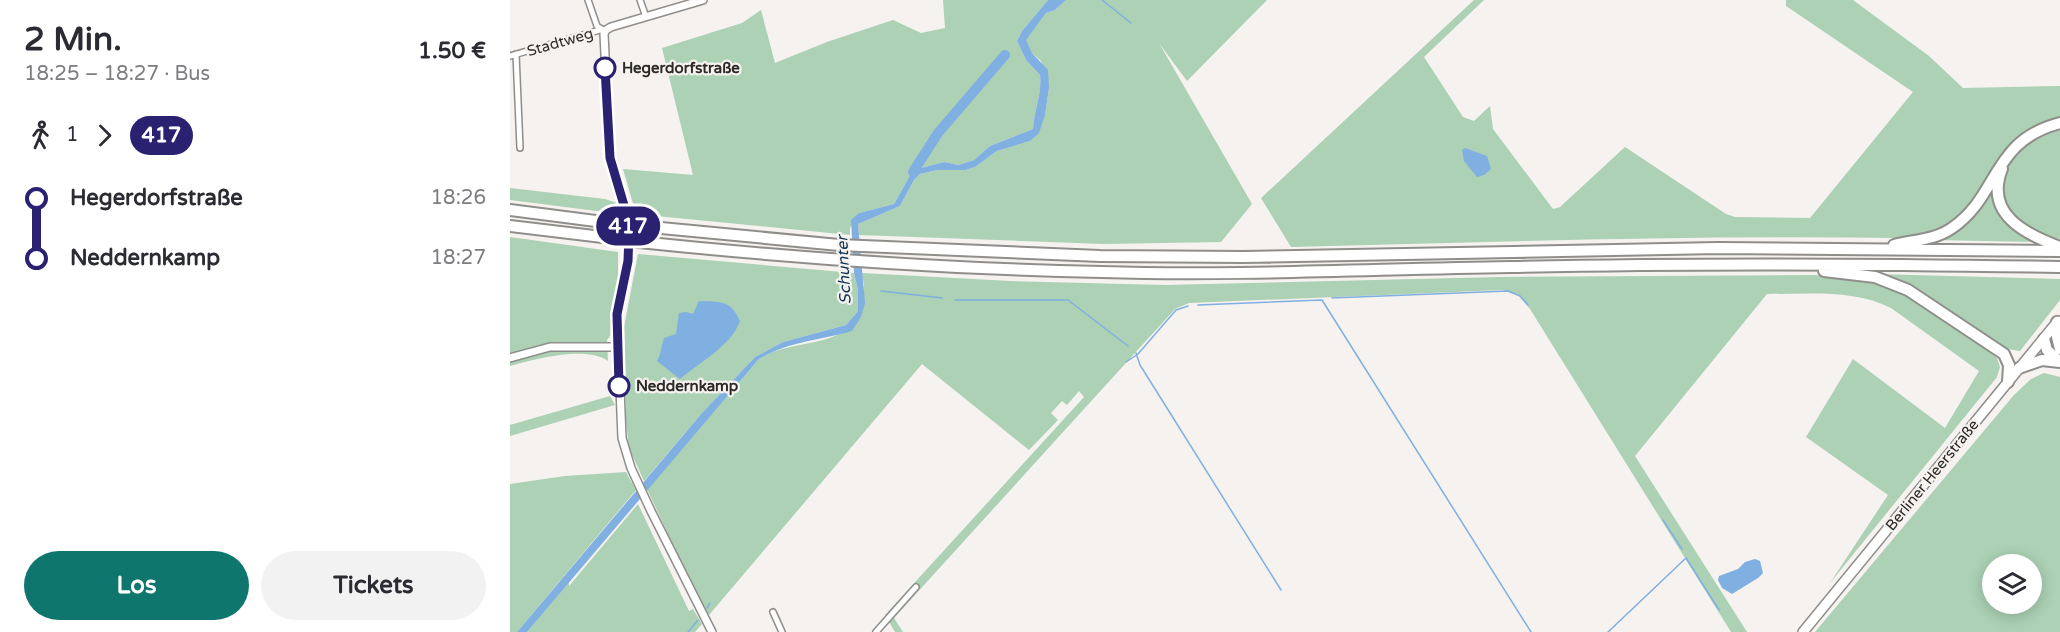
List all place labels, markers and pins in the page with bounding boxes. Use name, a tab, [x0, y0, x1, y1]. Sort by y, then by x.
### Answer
marker: Hegerdorfstraße	[594, 57, 616, 79]
place label: Hegerdorfstraße	[622, 59, 740, 78]
marker: Neddernkamp	[608, 375, 630, 397]
place label: Neddernkamp	[636, 377, 739, 396]

